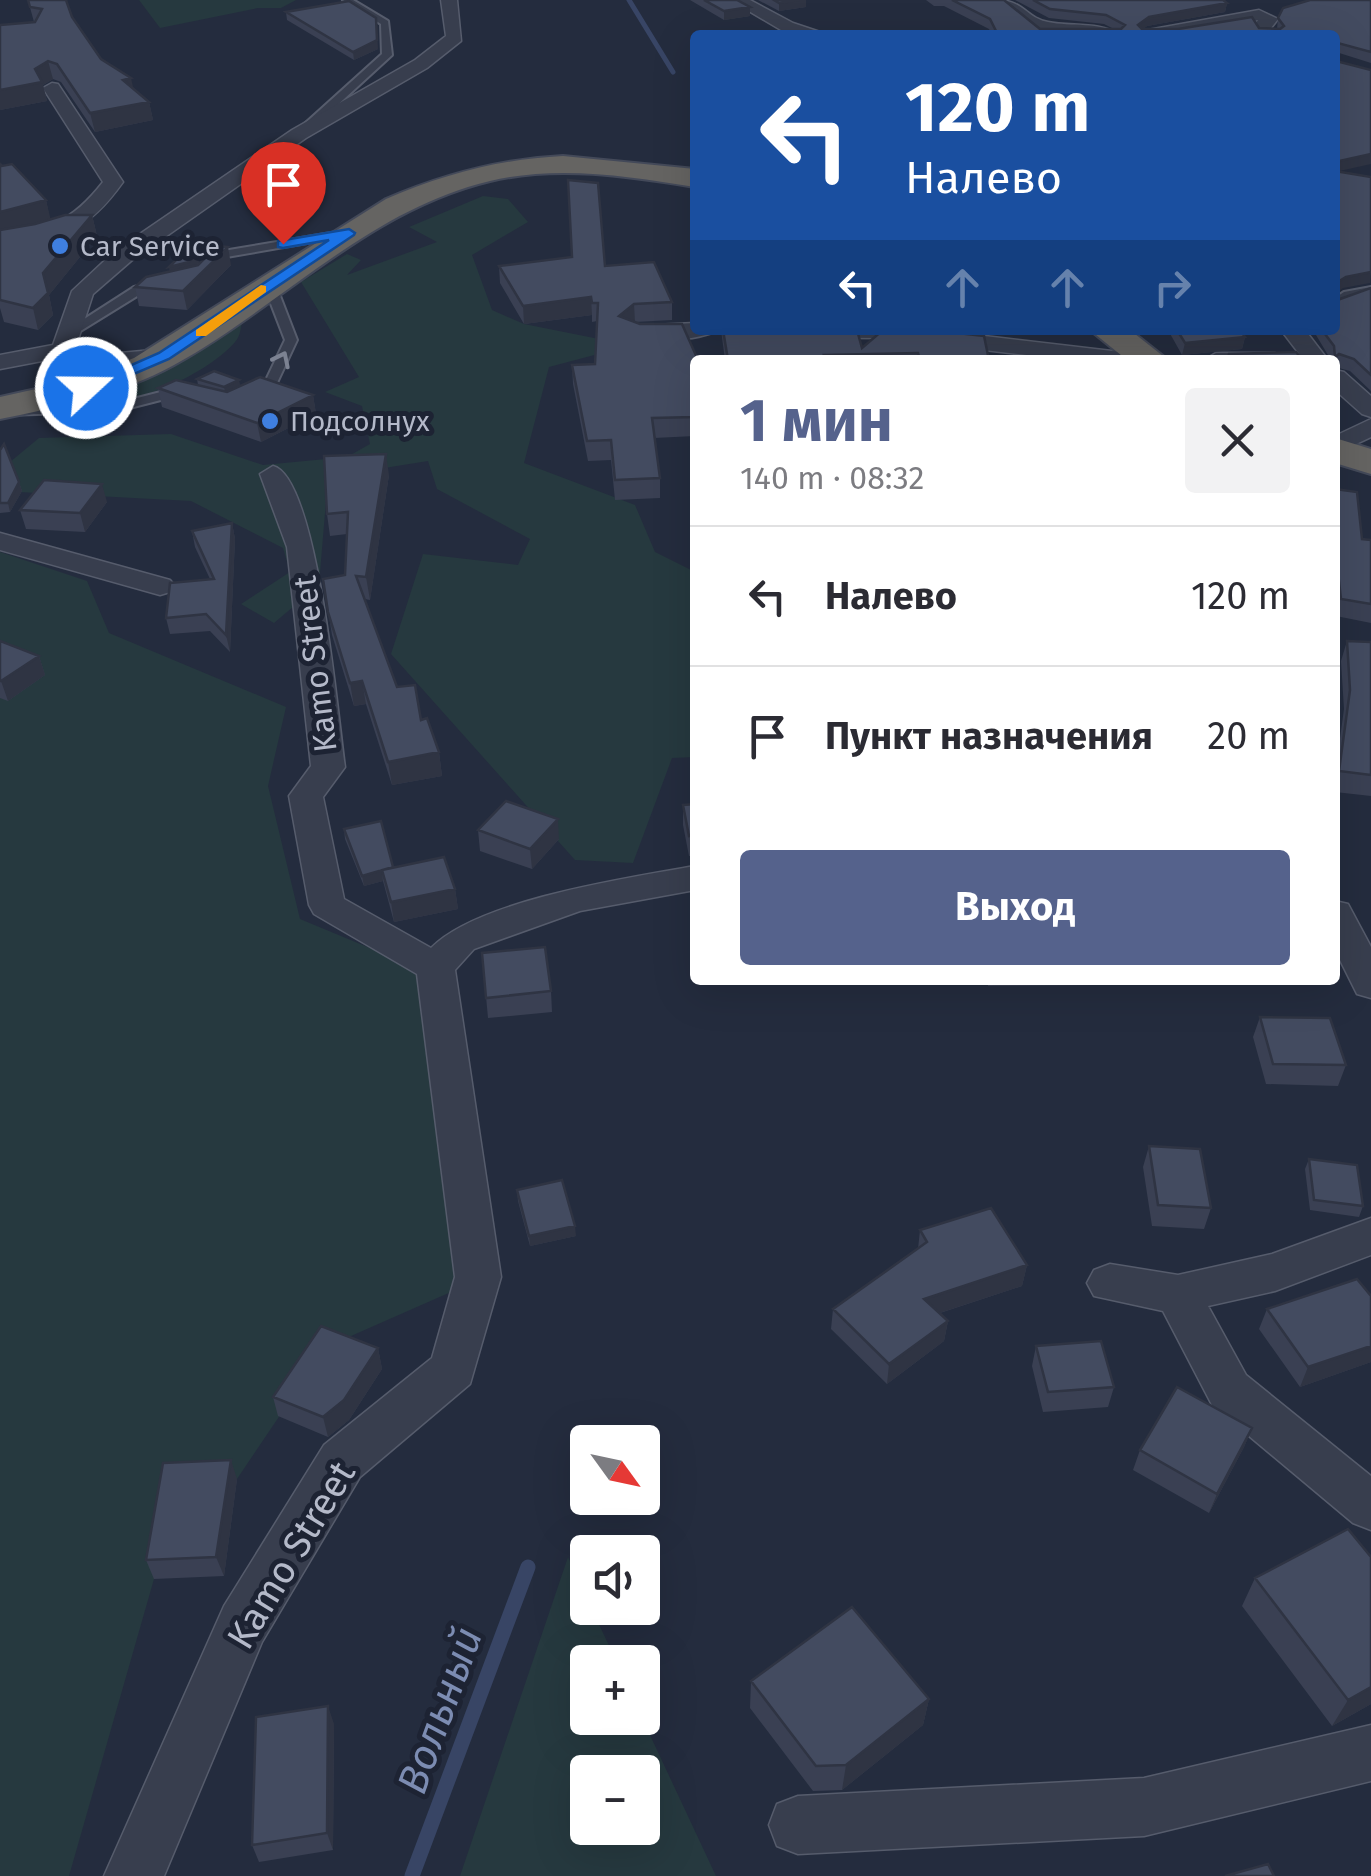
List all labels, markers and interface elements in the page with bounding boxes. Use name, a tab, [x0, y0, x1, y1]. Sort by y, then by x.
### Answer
text: 120 m	[905, 66, 1090, 150]
icon: left	[740, 70, 870, 200]
pin	[241, 142, 326, 245]
text: Налево	[905, 151, 1062, 205]
icon: arrive	[256, 157, 311, 212]
place label: Car Service	[80, 230, 220, 263]
marker: Car Service	[49, 235, 71, 257]
icon: left	[830, 260, 885, 315]
icon: ahead	[935, 260, 990, 315]
icon: ahead	[1040, 260, 1095, 315]
icon: right	[1145, 260, 1200, 315]
position arrow	[34, 336, 138, 440]
one-way arrow	[270, 351, 290, 369]
text: 1 мин	[740, 385, 893, 457]
button: close	[1185, 388, 1290, 493]
place label: Подсолнух	[290, 405, 430, 438]
marker: Подсолнух	[259, 410, 281, 432]
text: 140 m · 08:32	[740, 459, 924, 497]
icon: left	[740, 569, 795, 624]
street label: Kamo Street	[285, 573, 345, 754]
text: Налево	[825, 573, 957, 619]
text: 120 m	[1191, 573, 1290, 619]
icon: arrive	[740, 709, 795, 764]
text: Пункт назначения	[825, 713, 1153, 759]
text: 20 m	[1207, 713, 1290, 759]
button: Выход	[740, 850, 1290, 965]
north arrow	[570, 1425, 660, 1515]
map controls	[570, 1425, 660, 1845]
street label: Kamo Street	[217, 1453, 365, 1657]
button: sound	[570, 1535, 660, 1625]
water label: Вольный	[387, 1620, 493, 1800]
button: +	[570, 1645, 660, 1735]
button: −	[570, 1755, 660, 1845]

